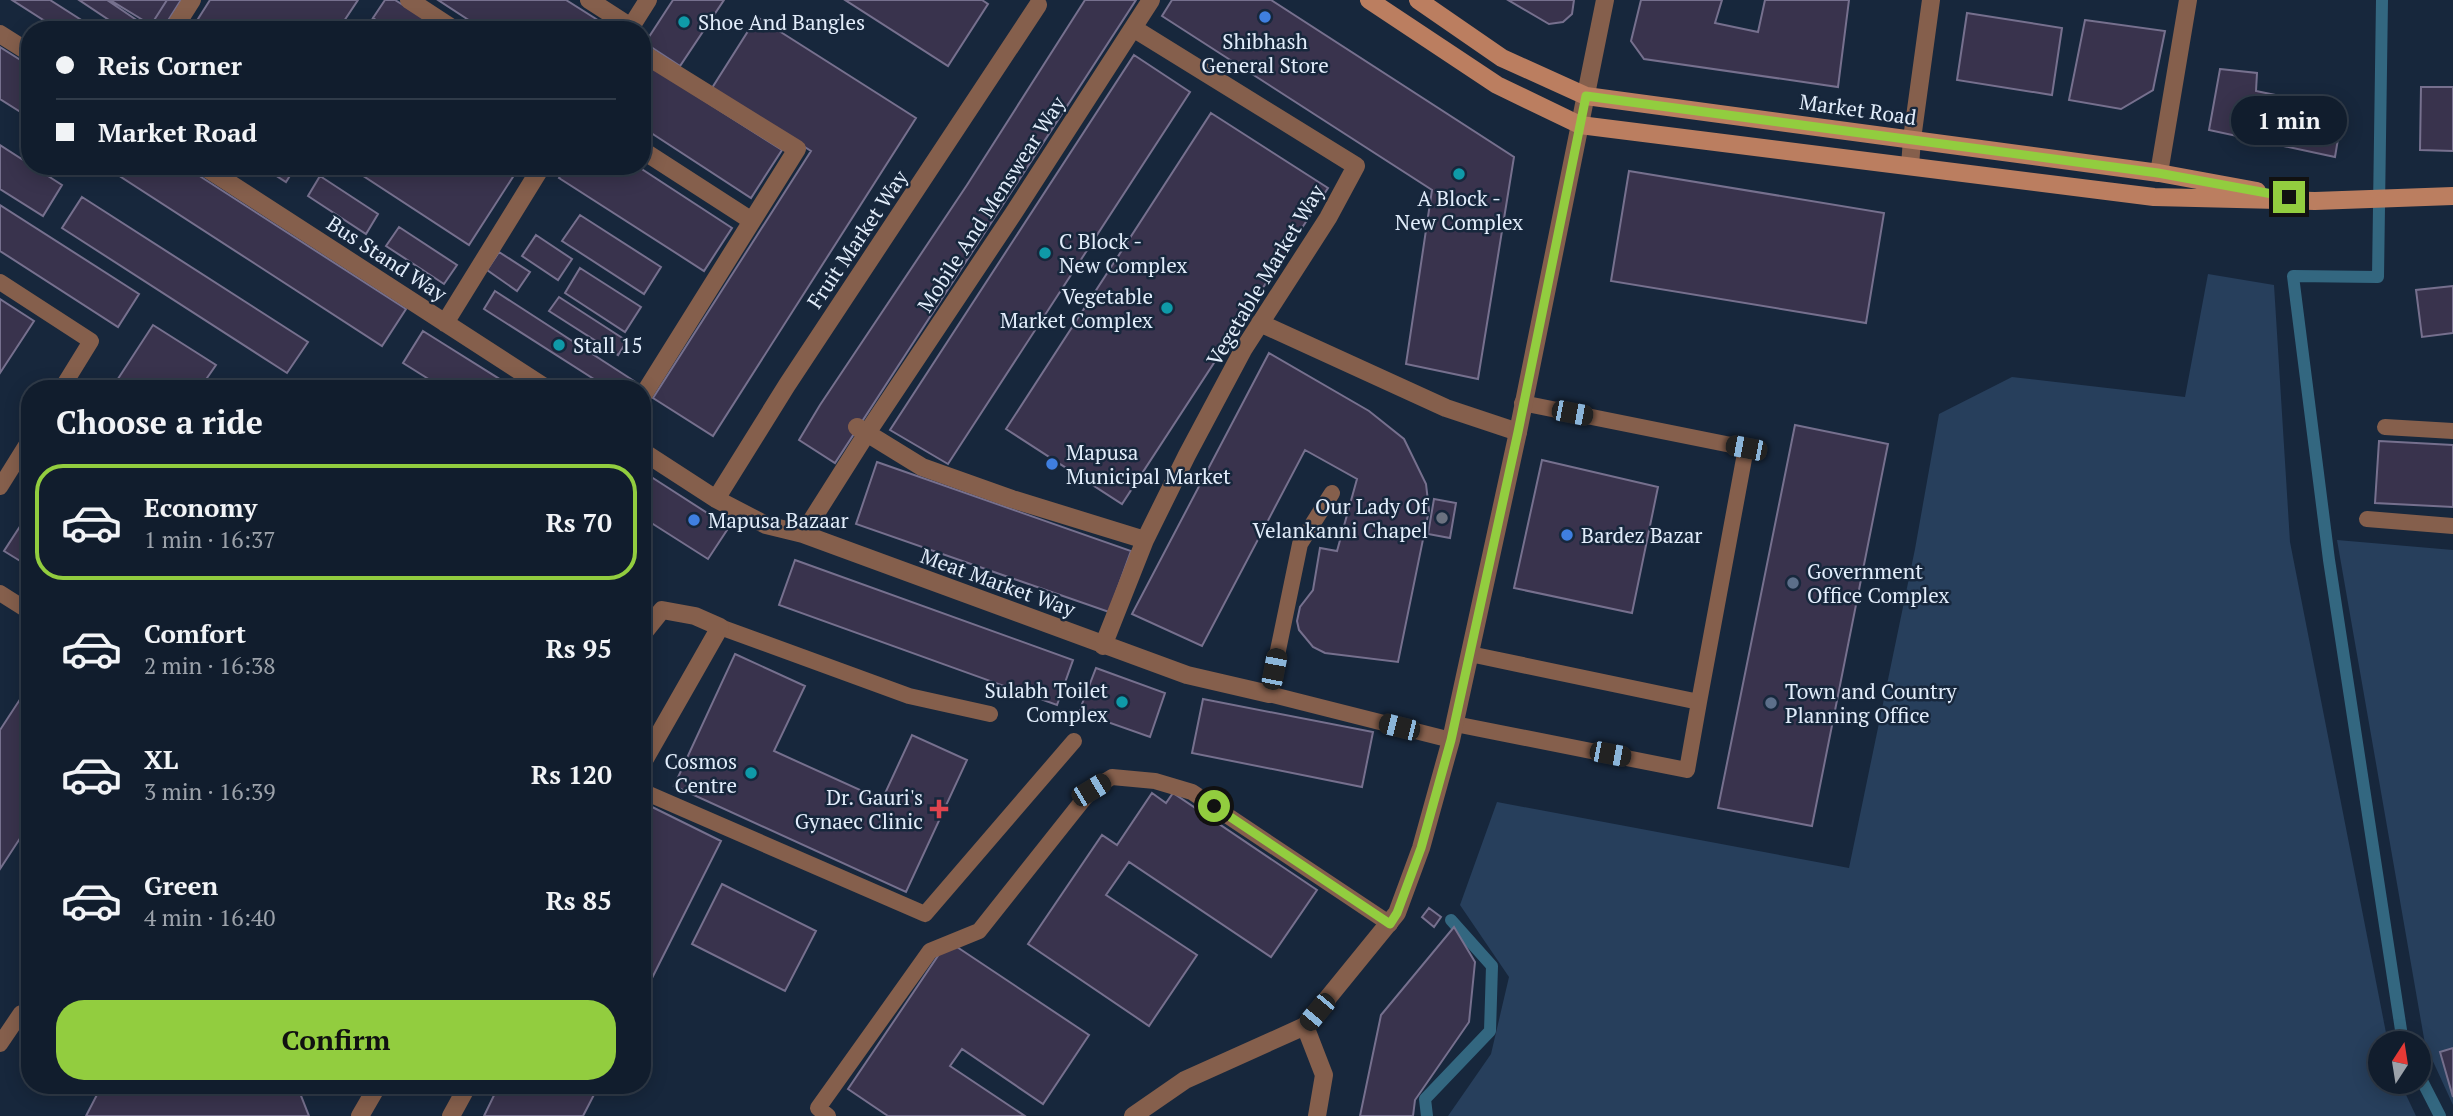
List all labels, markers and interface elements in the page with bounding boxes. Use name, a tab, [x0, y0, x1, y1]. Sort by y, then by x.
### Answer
place label: Shoe And Bangles	[698, 8, 865, 36]
marker: Shibhash General Store	[1257, 9, 1273, 25]
marker: Shoe And Bangles	[676, 14, 692, 30]
place label: Shibhash General Store	[1201, 27, 1329, 79]
text: Reis Corner	[98, 48, 242, 82]
street label: Market Road	[1798, 87, 1919, 131]
street label: Mobile And Menswear Way	[911, 90, 1072, 317]
callout: 1 min	[2231, 96, 2347, 144]
text: 1 min	[2258, 105, 2320, 136]
text: Market Road	[98, 115, 257, 149]
street label: Fruit Market Way	[800, 164, 914, 314]
marker: A Block - New Complex	[1451, 166, 1467, 182]
street label: Vegetable Market Way	[1200, 179, 1330, 371]
route end	[2273, 181, 2305, 213]
place label: A Block - New Complex	[1395, 184, 1523, 236]
street label: Bus Stand Way	[322, 209, 453, 307]
place label: C Block - New Complex	[1059, 227, 1187, 279]
marker: C Block - New Complex	[1037, 245, 1053, 261]
place label: Vegetable Market Complex	[1000, 282, 1153, 334]
marker: Vegetable Market Complex	[1159, 300, 1175, 316]
place label: Stall 15	[573, 331, 643, 359]
marker: Stall 15	[551, 337, 567, 353]
car	[1550, 399, 1595, 427]
text: Choose a ride	[56, 401, 263, 443]
car	[1724, 434, 1769, 462]
place label: Mapusa Municipal Market	[1066, 438, 1231, 490]
marker: Mapusa Municipal Market	[1044, 456, 1060, 472]
text: Economy	[144, 490, 257, 524]
icon: car	[60, 491, 123, 554]
place label: Our Lady Of Velankanni Chapel	[1253, 492, 1430, 544]
text: Rs 70	[546, 505, 612, 539]
place label: Mapusa Bazaar	[708, 506, 849, 534]
marker: Our Lady Of Velankanni Chapel	[1434, 510, 1450, 526]
marker: Mapusa Bazaar	[686, 512, 702, 528]
place label: Bardez Bazar	[1581, 521, 1702, 549]
text: 1 min · 16:37	[144, 524, 276, 555]
marker: Bardez Bazar	[1559, 527, 1575, 543]
street label: Meat Market Way	[917, 541, 1080, 623]
place label: Government Office Complex	[1807, 557, 1950, 609]
marker: Government Office Complex	[1785, 575, 1801, 591]
text: Comfort	[144, 616, 246, 650]
icon: car	[60, 617, 123, 680]
text: Rs 95	[546, 631, 612, 665]
car	[1260, 646, 1289, 692]
text: 2 min · 16:38	[144, 650, 276, 681]
place label: Sulabh Toilet Complex	[985, 676, 1108, 728]
place label: Town and Country Planning Office	[1785, 677, 1957, 729]
marker: Sulabh Toilet Complex	[1114, 694, 1130, 710]
marker: Town and Country Planning Office	[1763, 695, 1779, 711]
car	[1377, 712, 1422, 742]
car	[1588, 740, 1633, 768]
text: XL	[144, 742, 178, 776]
icon: car	[60, 743, 123, 806]
place label: Cosmos Centre	[664, 747, 737, 799]
text: Rs 120	[531, 757, 612, 791]
marker: Cosmos Centre	[743, 765, 759, 781]
car	[1068, 770, 1115, 810]
text: 3 min · 16:39	[144, 776, 276, 807]
place label: Dr. Gauri's Gynaec Clinic	[795, 783, 923, 835]
route start	[1198, 790, 1230, 822]
marker: Dr. Gauri's Gynaec Clinic	[929, 799, 949, 819]
text: Green	[144, 868, 218, 902]
icon: car	[60, 869, 123, 932]
text: Rs 85	[546, 883, 612, 917]
text: 4 min · 16:40	[144, 902, 276, 933]
car	[1296, 989, 1339, 1035]
button: Confirm	[56, 1000, 616, 1080]
north arrow	[2368, 1031, 2431, 1094]
map controls	[2368, 1031, 2431, 1094]

